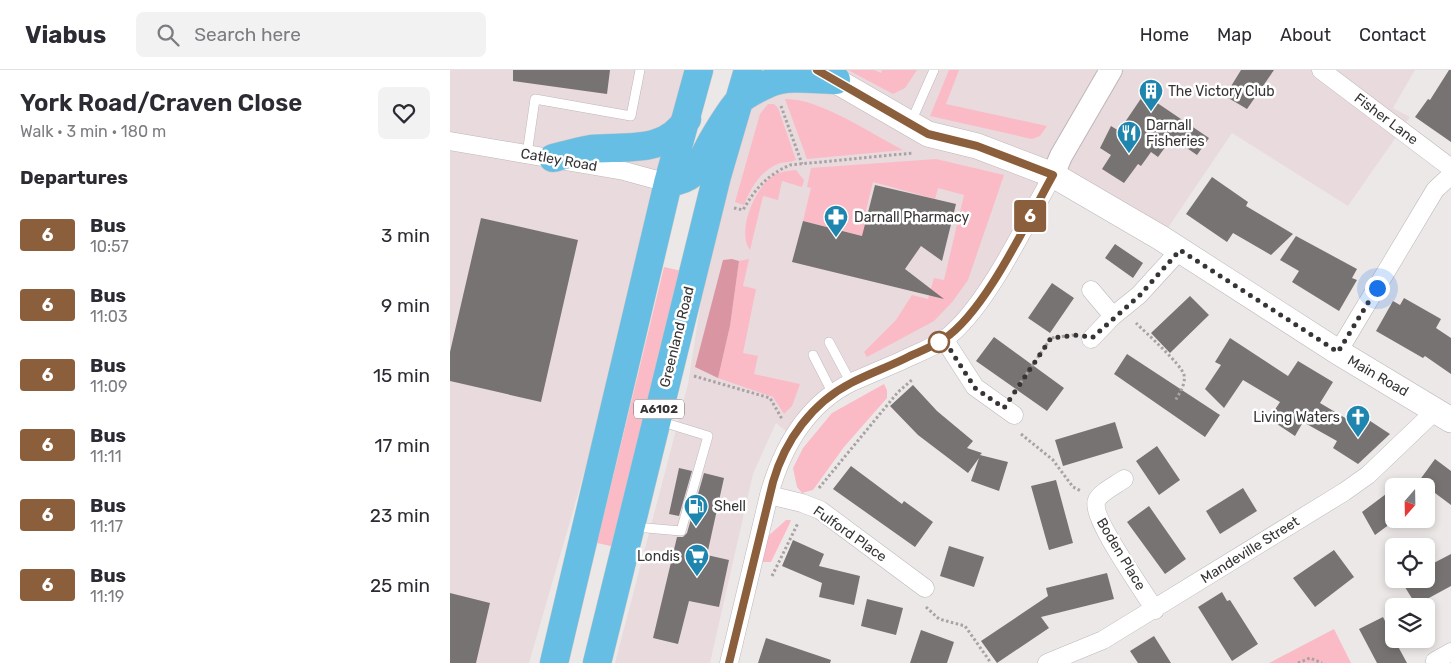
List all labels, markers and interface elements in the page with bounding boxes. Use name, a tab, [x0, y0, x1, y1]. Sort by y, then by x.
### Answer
search box	[136, 12, 486, 57]
text: Viabus	[25, 21, 106, 49]
icon: search	[154, 21, 182, 49]
text: Search here	[194, 23, 301, 46]
text: Home	[1140, 24, 1189, 46]
text: Map	[1217, 24, 1252, 46]
text: About	[1280, 24, 1331, 46]
text: Contact	[1359, 24, 1426, 46]
building icon: The Victory Club	[1138, 78, 1164, 112]
place label: The Victory Club	[1168, 83, 1275, 100]
button: heart	[378, 87, 430, 139]
text: York Road/Craven Close	[20, 89, 302, 117]
street label: Fisher Lane	[1351, 90, 1421, 149]
place label: Darnall Fisheries	[1146, 117, 1205, 150]
restaurant icon: Darnall Fisheries	[1116, 120, 1142, 154]
text: Walk · 3 min · 180 m	[20, 122, 166, 141]
street label: Catley Road	[519, 145, 599, 175]
text: Departures	[20, 166, 128, 189]
line badge: 6	[1014, 200, 1046, 232]
pharmacy icon: Darnall Pharmacy	[823, 204, 849, 238]
text: 6	[1024, 205, 1036, 227]
place label: Darnall Pharmacy	[854, 209, 969, 226]
text: Bus	[90, 214, 126, 237]
text: 6	[42, 224, 53, 246]
text: 3 min	[381, 224, 430, 247]
text: 10:57	[90, 237, 129, 256]
your location	[1365, 276, 1390, 301]
text: Bus	[90, 284, 126, 307]
street label: Greenland Road	[656, 285, 698, 389]
text: 6	[42, 294, 53, 316]
text: 9 min	[381, 294, 430, 317]
text: 11:03	[90, 307, 128, 326]
unlabelled marker	[928, 331, 950, 353]
street label: Main Road	[1345, 352, 1411, 400]
text: Bus	[90, 354, 126, 377]
text: 6	[42, 364, 53, 386]
text: 15 min	[373, 364, 430, 387]
text: 11:09	[90, 377, 127, 396]
road number: A6102	[634, 399, 684, 418]
church icon: Living Waters	[1345, 404, 1371, 438]
place label: Living Waters	[1253, 409, 1340, 426]
text: Bus	[90, 424, 126, 447]
text: 6	[42, 434, 53, 456]
text: 17 min	[374, 434, 430, 457]
text: 11:11	[90, 447, 122, 466]
north arrow	[1385, 478, 1435, 528]
map controls	[1385, 478, 1435, 648]
fuel station icon: Shell	[683, 493, 709, 527]
text: Bus	[90, 494, 126, 517]
place label: Shell	[714, 498, 746, 515]
street label: Fulford Place	[810, 502, 890, 566]
text: 6	[42, 504, 53, 526]
text: 23 min	[370, 504, 430, 527]
street label: Mandeville Street	[1198, 513, 1303, 587]
street label: Boden Place	[1093, 515, 1149, 593]
text: 11:17	[90, 517, 123, 536]
button: locate	[1385, 538, 1435, 588]
supermarket icon: Londis	[684, 543, 710, 577]
place label: Londis	[637, 548, 680, 565]
text: Bus	[90, 564, 126, 587]
text: 6	[42, 574, 53, 596]
text: 25 min	[370, 574, 430, 597]
text: 11:19	[90, 587, 124, 606]
button: layers	[1385, 598, 1435, 648]

